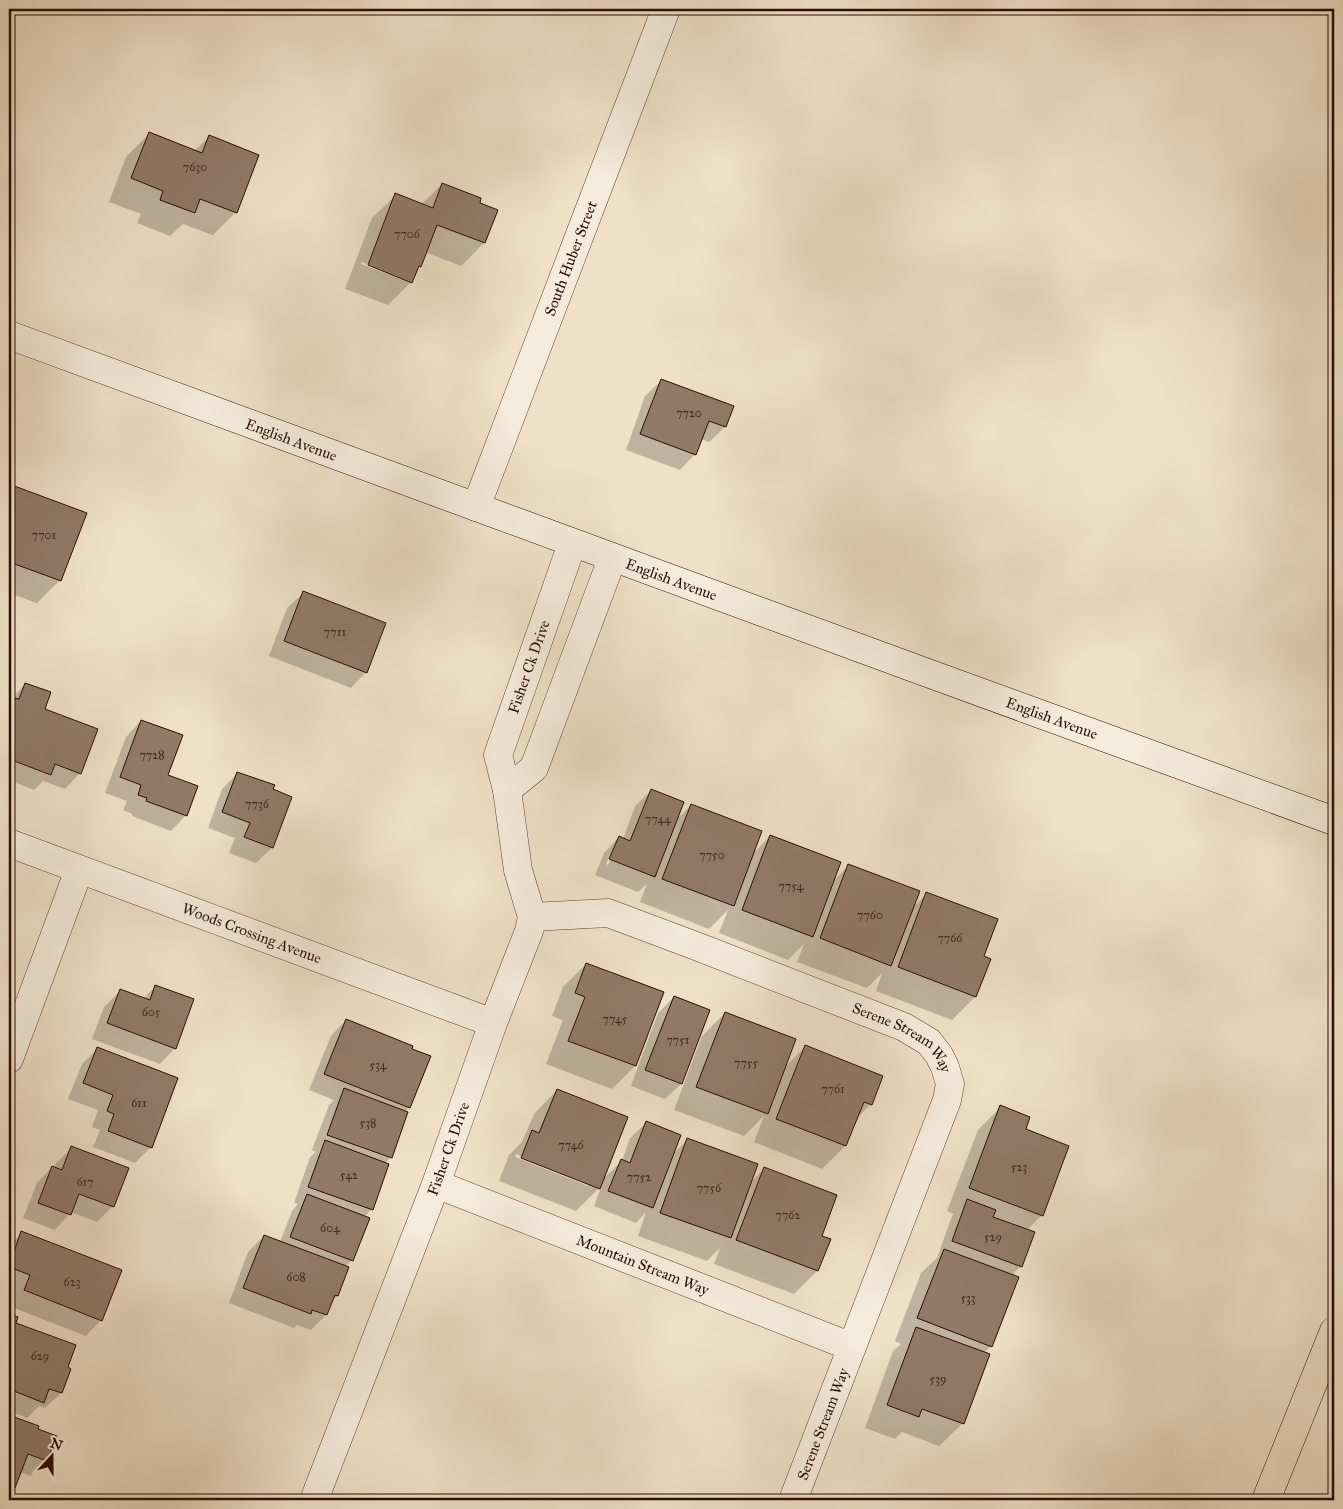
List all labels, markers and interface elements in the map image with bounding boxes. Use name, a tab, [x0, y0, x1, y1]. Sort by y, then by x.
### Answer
house number: 7630	[183, 160, 207, 174]
street label: South Huber Street	[541, 198, 601, 319]
house number: 7706	[394, 227, 421, 241]
house number: 7720	[676, 406, 702, 420]
street label: English Avenue	[243, 415, 339, 465]
house number: 7701	[32, 528, 56, 542]
street label: English Avenue	[623, 555, 720, 605]
street label: Fisher Ck Drive	[504, 618, 554, 716]
house number: 7711	[324, 625, 346, 639]
street label: English Avenue	[1004, 693, 1100, 743]
house number: 7728	[139, 748, 165, 762]
house number: 7736	[245, 797, 270, 811]
house number: 7744	[645, 812, 671, 826]
house number: 7750	[699, 848, 725, 862]
house number: 7754	[779, 879, 804, 893]
street label: Woods Crossing Avenue	[180, 899, 324, 967]
house number: 7760	[857, 908, 883, 922]
house number: 7766	[937, 931, 963, 945]
street label: Serene Stream Way	[850, 999, 955, 1075]
house number: 605	[142, 1005, 161, 1019]
house number: 7745	[603, 1012, 628, 1026]
house number: 7751	[666, 1033, 690, 1047]
house number: 7755	[734, 1056, 758, 1070]
house number: 534	[369, 1058, 387, 1072]
house number: 7761	[821, 1082, 845, 1096]
house number: 611	[131, 1096, 147, 1110]
street label: Fisher Ck Drive	[423, 1100, 473, 1198]
house number: 538	[360, 1116, 376, 1130]
house number: 7746	[558, 1138, 585, 1152]
house number: 523	[1011, 1160, 1027, 1174]
house number: 542	[340, 1168, 358, 1182]
house number: 7752	[627, 1170, 651, 1184]
house number: 617	[76, 1175, 94, 1189]
house number: 7756	[697, 1181, 722, 1195]
house number: 7762	[776, 1208, 800, 1222]
house number: 604	[320, 1221, 340, 1235]
house number: 529	[984, 1230, 1002, 1244]
street label: Mountain Stream Way	[574, 1231, 712, 1299]
house number: 608	[286, 1270, 306, 1284]
house number: 623	[64, 1275, 81, 1289]
house number: 533	[960, 1291, 976, 1305]
house number: 629	[31, 1349, 49, 1363]
street label: Serene Stream Way	[793, 1364, 853, 1483]
house number: 539	[930, 1372, 946, 1386]
north arrow	[28, 1432, 78, 1482]
text: N	[48, 1434, 65, 1454]

